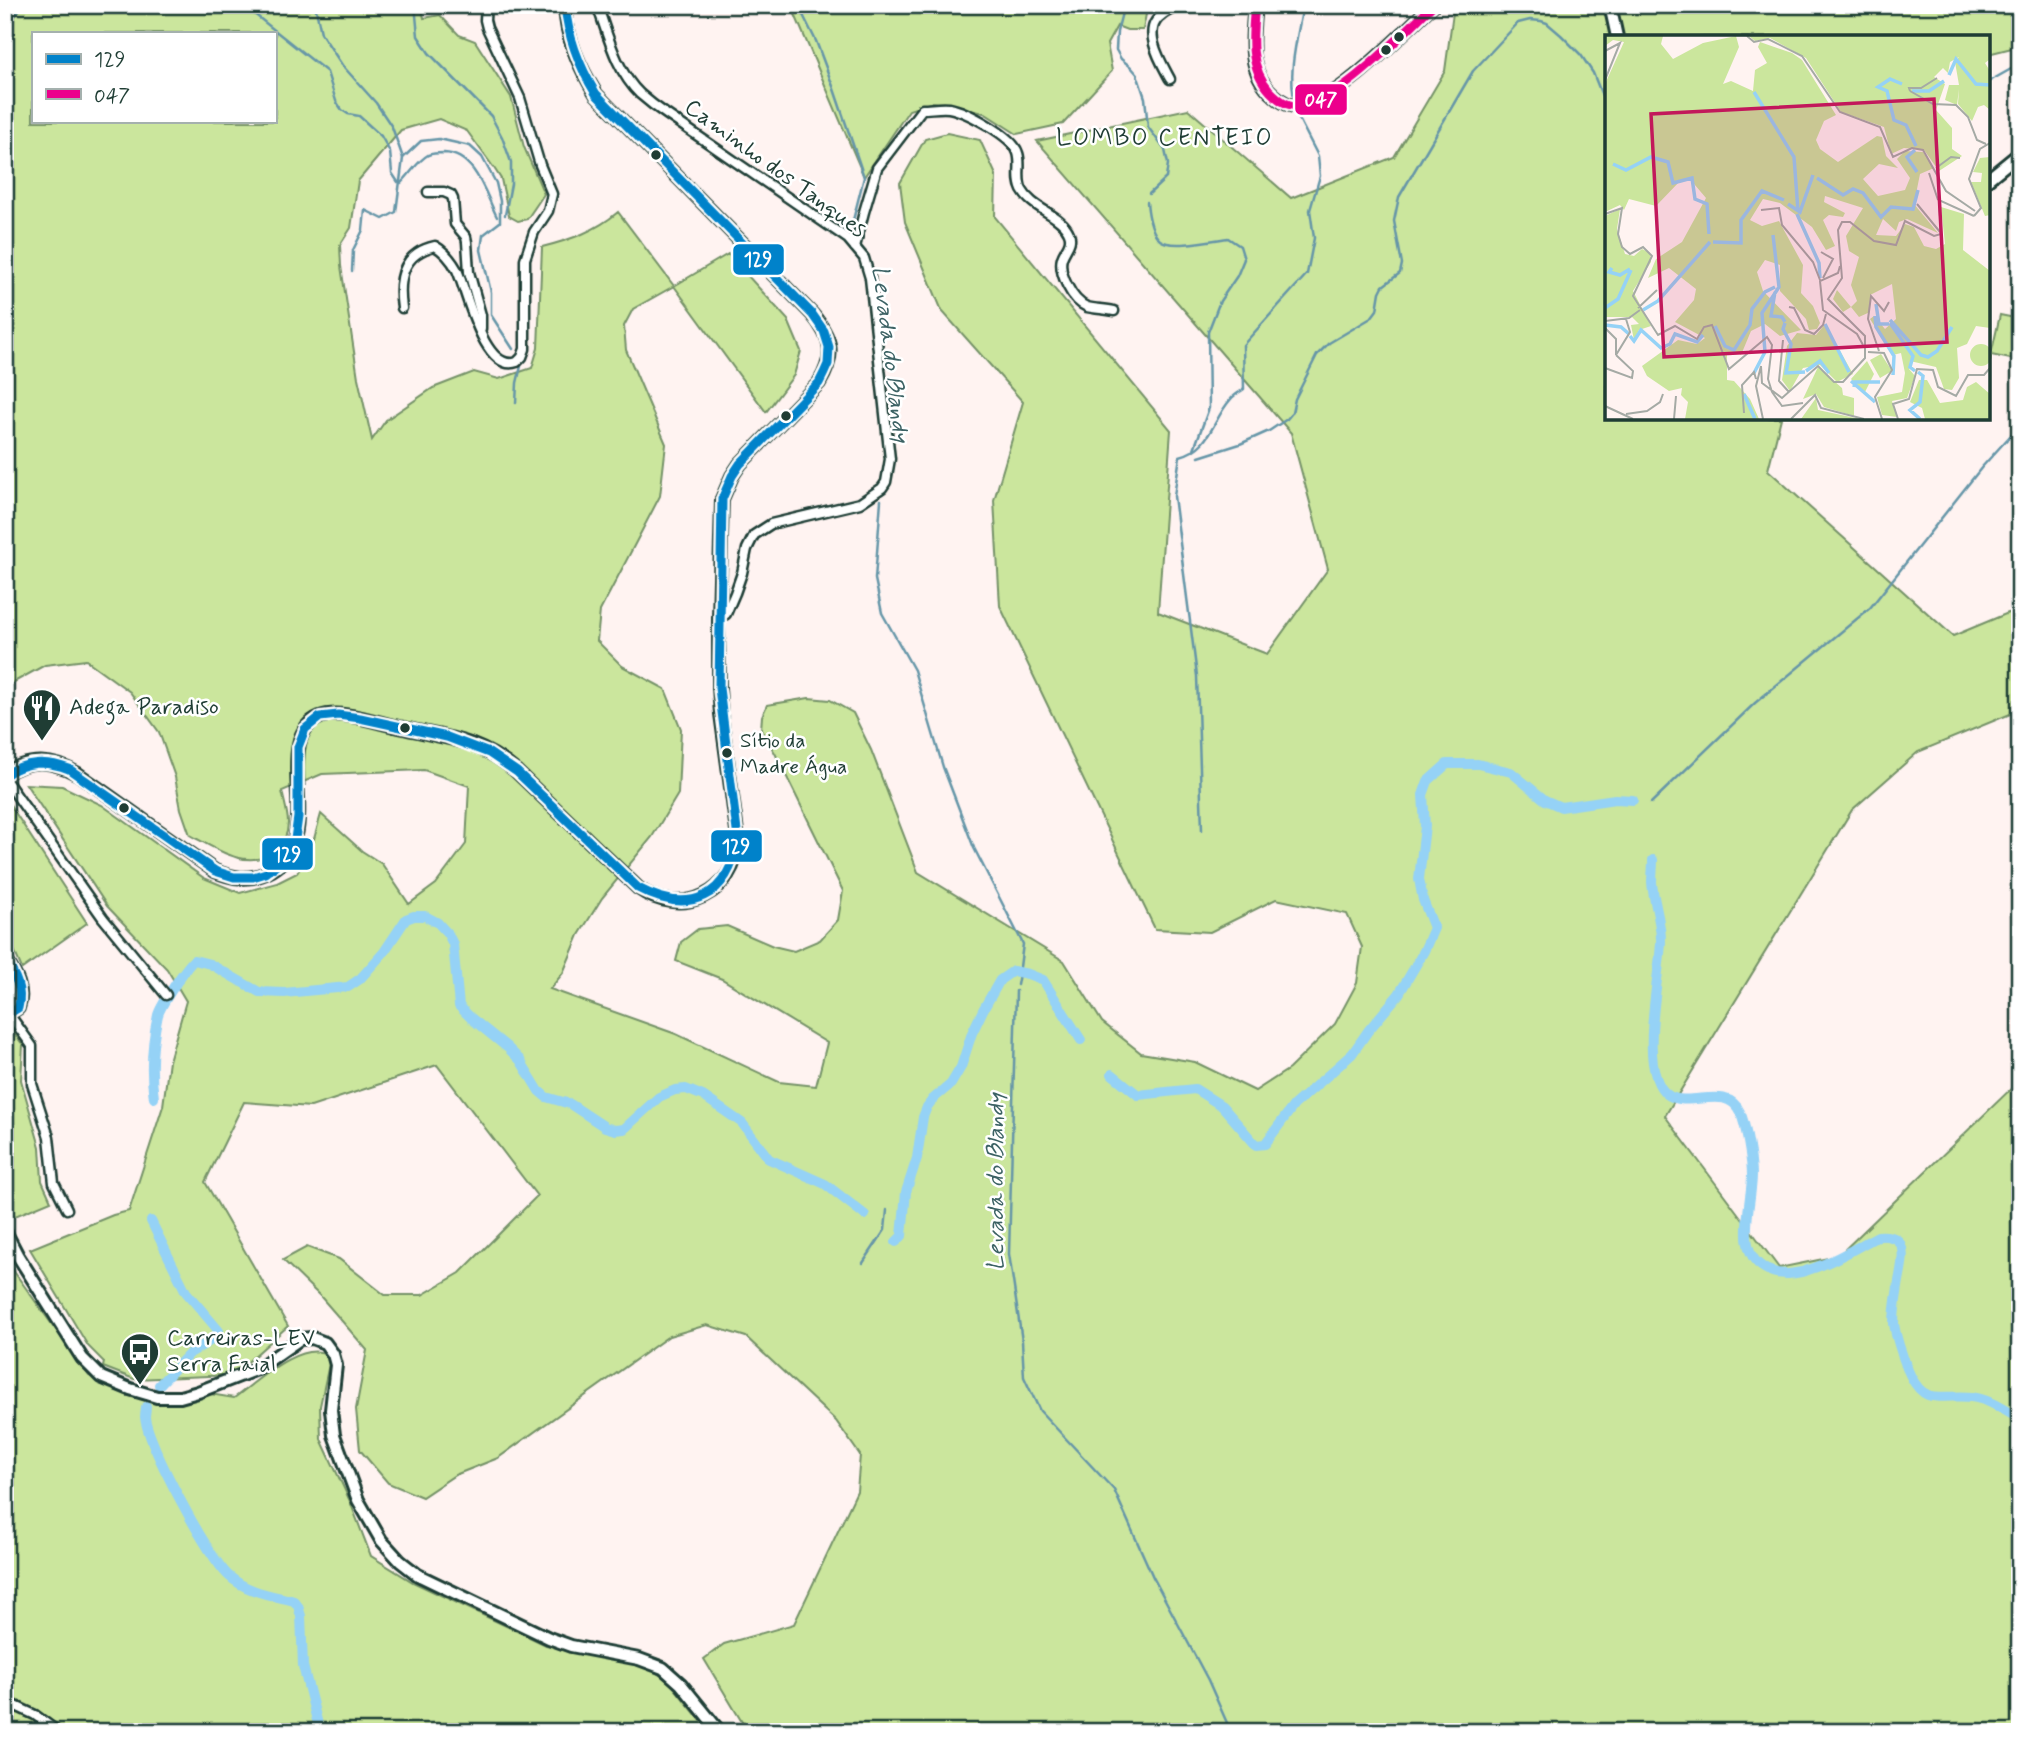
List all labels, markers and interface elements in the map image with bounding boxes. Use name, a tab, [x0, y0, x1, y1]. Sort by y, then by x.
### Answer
unlabelled marker	[1392, 30, 1406, 44]
legend	[32, 32, 276, 122]
inset map	[1605, 35, 1990, 420]
unlabelled marker	[1379, 43, 1393, 57]
text: 129	[94, 46, 126, 74]
text: 047	[94, 82, 130, 110]
line badge: 047	[1294, 83, 1348, 116]
text: 047	[1305, 88, 1338, 113]
street label: Caminho dos Tanques	[678, 93, 872, 245]
district label: LOMBO CENTEIO	[1056, 123, 1274, 154]
unlabelled marker	[649, 148, 663, 162]
line badge: 129	[732, 243, 785, 276]
text: 129	[744, 248, 772, 273]
water label: Levada do Blandy	[864, 264, 916, 446]
unlabelled marker	[779, 409, 793, 423]
restaurant icon: Adega Paradiso	[21, 687, 63, 742]
place label: Adega Paradiso	[69, 693, 219, 725]
unlabelled marker	[398, 721, 412, 735]
place label: Sítio da Madre Água	[740, 727, 847, 781]
marker: Sítio da Madre Água	[720, 746, 734, 760]
unlabelled marker	[117, 801, 131, 815]
line badge: 129	[710, 829, 763, 863]
text: 129	[722, 835, 750, 860]
line badge: 129	[261, 837, 314, 871]
text: 129	[273, 843, 301, 868]
water label: Levada do Blandy	[981, 1091, 1012, 1271]
place label: Carreiras-LEV Serra Faial	[167, 1324, 315, 1380]
bus stop icon: Carreiras-LEV Serra Faial	[119, 1331, 161, 1386]

